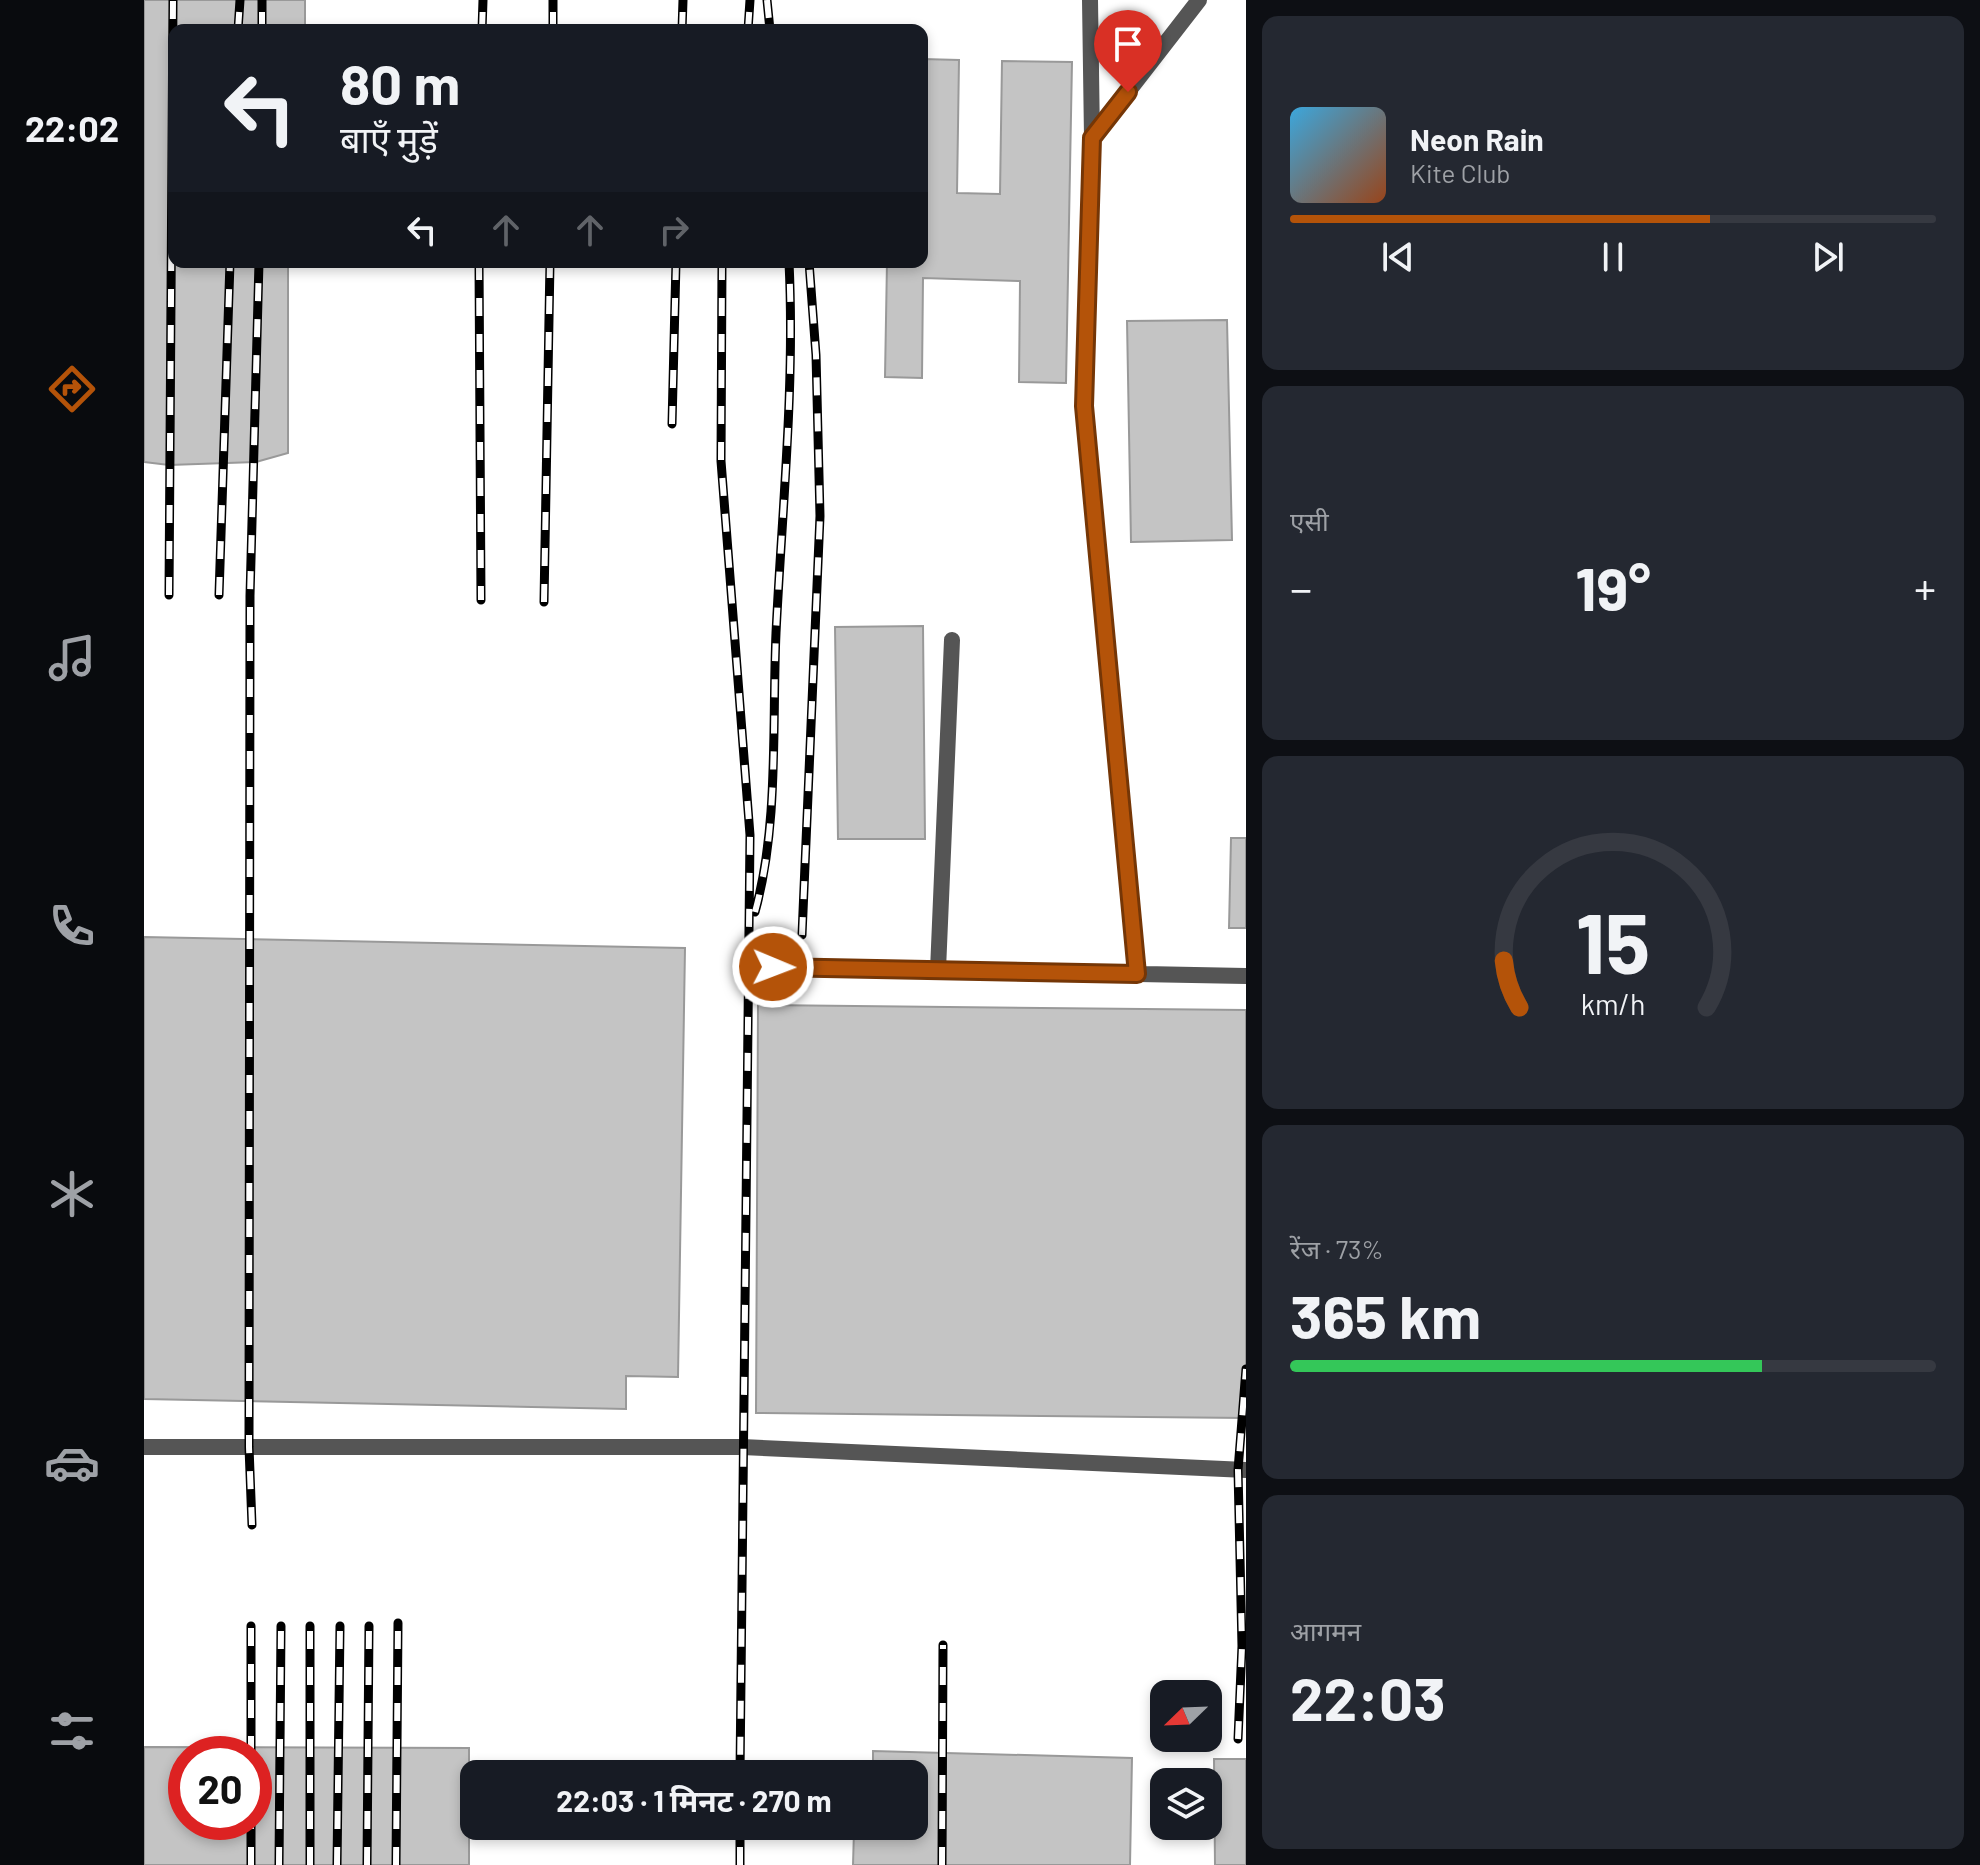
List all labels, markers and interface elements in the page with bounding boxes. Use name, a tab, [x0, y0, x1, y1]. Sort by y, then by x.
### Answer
pin	[1094, 10, 1162, 92]
icon: arrive	[1106, 22, 1150, 66]
text: 80 m	[340, 49, 460, 116]
icon: left	[208, 56, 312, 160]
text: 22:02	[25, 106, 119, 149]
text: बाएँ मुड़ें	[340, 117, 438, 160]
text: Neon Rain	[1410, 121, 1544, 157]
text: Kite Club	[1410, 157, 1511, 188]
icon: left	[400, 208, 444, 252]
icon: ahead	[484, 208, 528, 252]
icon: ahead	[568, 208, 612, 252]
icon: right	[652, 208, 696, 252]
icon: previous	[1376, 235, 1420, 279]
icon: pause	[1591, 235, 1635, 279]
icon: next	[1806, 235, 1850, 279]
icon: directions	[44, 361, 100, 417]
text: एसी	[1290, 505, 1329, 536]
text: 19°	[1575, 551, 1651, 623]
text: −	[1290, 561, 1312, 614]
text: +	[1914, 561, 1936, 614]
icon: music	[44, 630, 100, 686]
text: 15	[1576, 891, 1650, 991]
icon: phone	[44, 898, 100, 954]
position arrow	[731, 925, 815, 1009]
text: km/h	[1581, 987, 1645, 1022]
icon: climate	[44, 1166, 100, 1222]
text: रेंज · 73%	[1290, 1233, 1384, 1264]
text: 365 km	[1290, 1279, 1481, 1351]
icon: car	[44, 1435, 100, 1491]
text: आगमन	[1290, 1615, 1361, 1646]
text: 22:03	[1290, 1661, 1446, 1733]
north arrow	[1150, 1680, 1222, 1752]
map controls	[1150, 1680, 1222, 1840]
icon: filters	[44, 1703, 100, 1759]
speed limit sign: 20	[168, 1736, 272, 1840]
button: layers	[1150, 1768, 1222, 1840]
text: 22:03 · 1 मिनट · 270 m	[556, 1782, 832, 1818]

